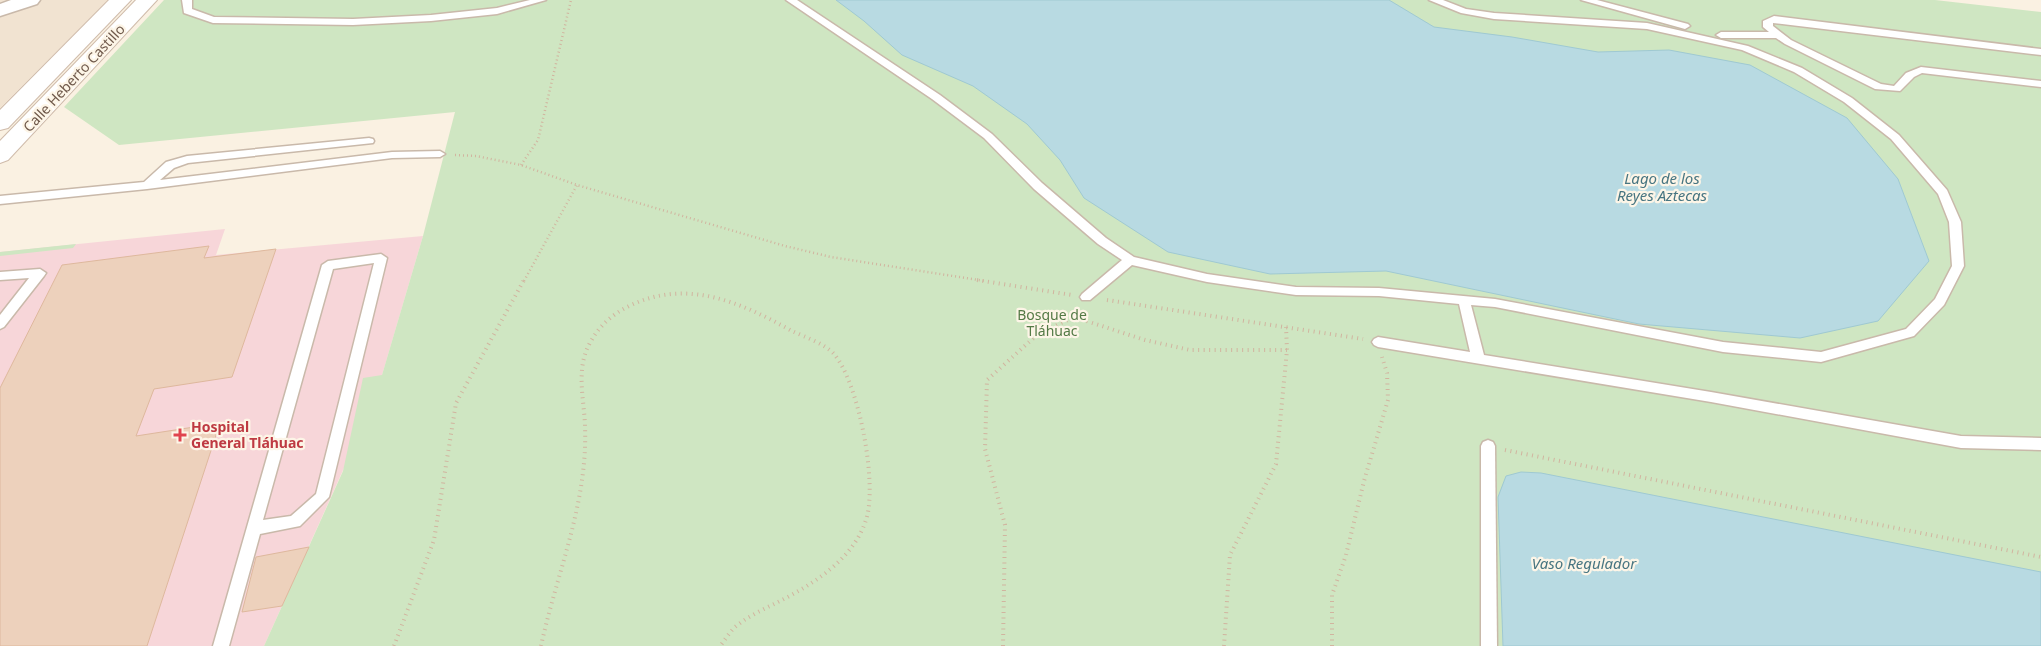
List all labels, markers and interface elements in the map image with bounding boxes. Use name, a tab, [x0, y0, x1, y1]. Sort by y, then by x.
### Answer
street label: Calle Heberto Castillo	[19, 20, 129, 136]
water label: Lago de los Reyes Aztecas	[1617, 168, 1708, 205]
park label: Bosque de Tláhuac	[1017, 305, 1087, 340]
place label: Hospital General Tláhuac	[191, 417, 304, 452]
marker: Hospital General Tláhuac	[173, 428, 187, 442]
water label: Vaso Regulador	[1532, 553, 1637, 573]

